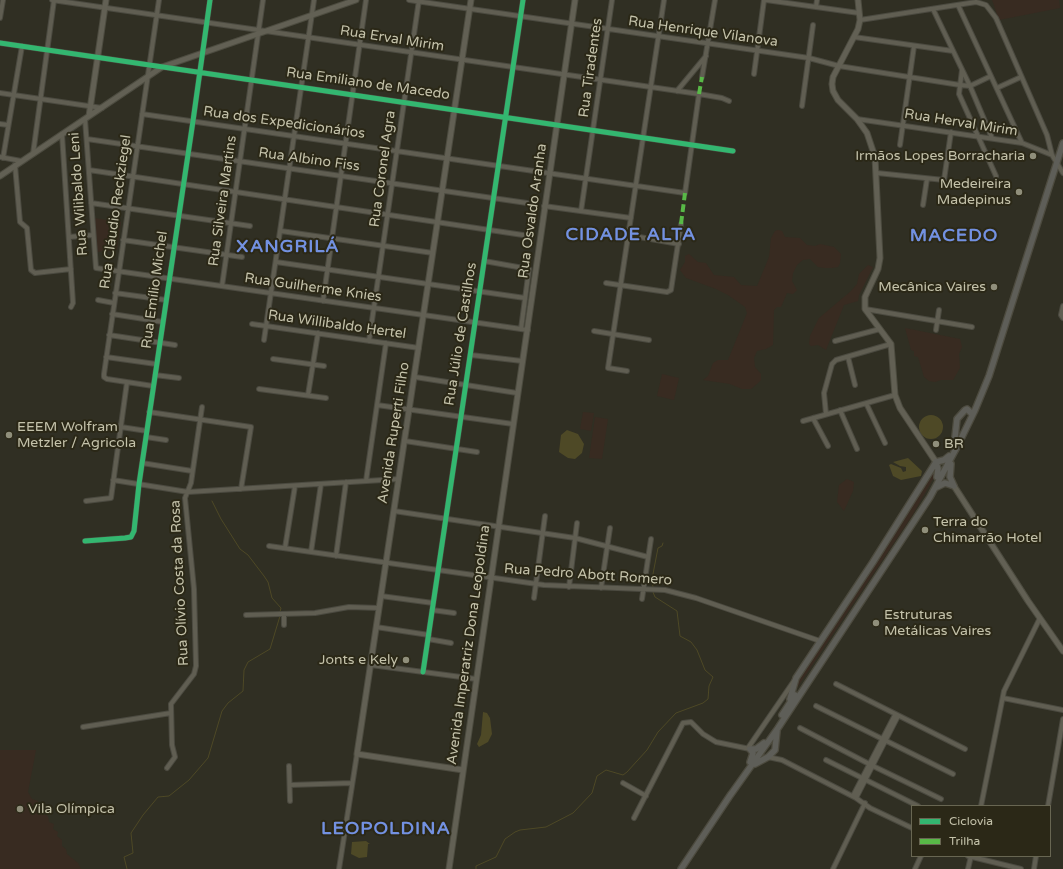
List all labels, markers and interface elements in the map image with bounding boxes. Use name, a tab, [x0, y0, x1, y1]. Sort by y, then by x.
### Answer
street label: Rua Henrique Vilanova	[627, 13, 779, 51]
street label: Rua Tiradentes	[576, 17, 606, 119]
street label: Rua Erval Mirim	[339, 22, 445, 56]
street label: Rua Emiliano de Macedo	[285, 64, 451, 104]
street label: Rua dos Expedicionários	[202, 103, 366, 143]
street label: Rua Herval Mirim	[903, 106, 1019, 140]
street label: Rua Coronel Agra	[366, 110, 400, 228]
street label: Rua Wilibaldo Leni	[66, 132, 92, 256]
street label: Rua Cláudio Reckziegel	[97, 134, 135, 290]
street label: Rua Silveira Martins	[206, 135, 240, 267]
street label: Rua Osvaldo Aranha	[515, 142, 551, 280]
street label: Rua Albino Fiss	[257, 145, 361, 175]
place label: Irmãos Lopes Borracharia	[855, 148, 1025, 164]
marker: Irmãos Lopes Borracharia	[1028, 151, 1038, 161]
place label: Medeireira Madepinus	[937, 176, 1011, 208]
marker: Medeireira Madepinus	[1014, 187, 1024, 197]
district label: CIDADE ALTA	[566, 224, 696, 246]
district label: MACEDO	[910, 225, 998, 247]
street label: Rua Emílio Michel	[138, 230, 172, 350]
district label: XANGRILÁ	[236, 236, 340, 258]
street label: Rua Júlio de Castilhos	[441, 261, 481, 407]
street label: Rua Guilherme Knies	[243, 270, 383, 306]
place label: Mecânica Vaires	[878, 279, 986, 295]
marker: Mecânica Vaires	[989, 282, 999, 292]
street label: Rua Willibaldo Hertel	[267, 307, 407, 343]
street label: Avenida Ruperti Filho	[375, 361, 413, 505]
place label: EEEM Wolfram Metzler / Agricola	[17, 419, 136, 452]
marker: EEEM Wolfram Metzler / Agricola	[4, 430, 14, 440]
place label: BR	[944, 436, 964, 452]
marker: BR	[931, 439, 941, 449]
street label: Rua Olívio Costa da Rosa	[167, 500, 193, 666]
place label: Terra do Chimarrão Hotel	[933, 514, 1042, 546]
street label: Avenida Imperatriz Dona Leopoldina	[444, 524, 494, 766]
marker: Terra do Chimarrão Hotel	[920, 525, 930, 535]
street label: Rua Pedro Abott Romero	[504, 561, 672, 589]
place label: Estruturas Metálicas Vaires	[884, 607, 991, 640]
marker: Estruturas Metálicas Vaires	[871, 618, 881, 628]
place label: Jonts e Kely	[319, 652, 398, 668]
marker: Jonts e Kely	[401, 655, 411, 665]
place label: Vila Olímpica	[28, 801, 115, 817]
marker: Vila Olímpica	[15, 804, 25, 814]
legend	[911, 805, 1051, 857]
text: Ciclovia	[949, 814, 993, 828]
district label: LEOPOLDINA	[321, 818, 451, 840]
text: Trilha	[949, 834, 980, 848]

